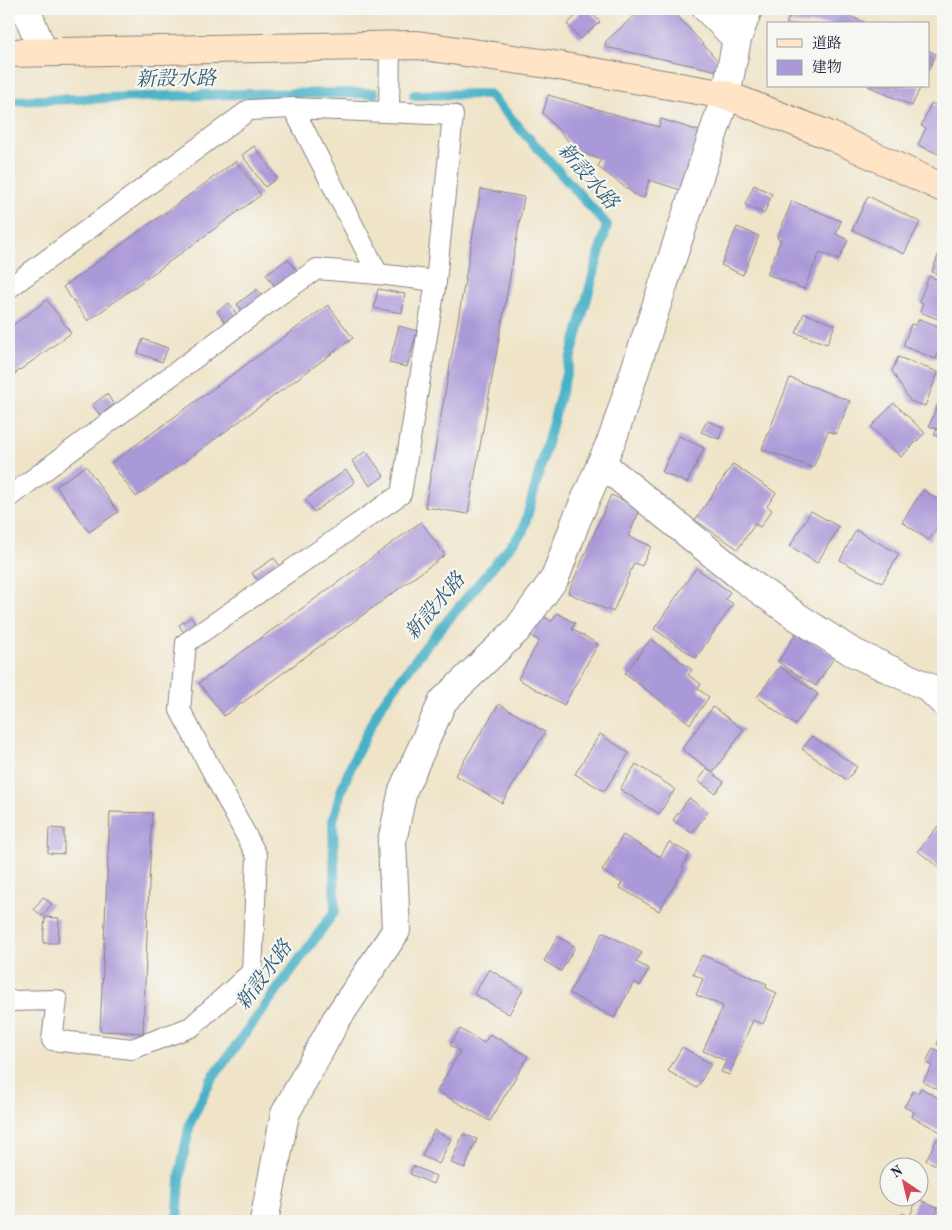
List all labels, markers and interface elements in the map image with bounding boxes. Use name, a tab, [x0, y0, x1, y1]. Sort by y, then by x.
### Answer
legend	[767, 22, 930, 88]
text: 道路	[812, 35, 842, 52]
text: 建物	[812, 59, 842, 76]
water label: 新設水路	[136, 67, 218, 91]
water label: 新設水路	[553, 139, 624, 215]
water label: 新設水路	[401, 567, 471, 644]
water label: 新設水路	[232, 935, 298, 1014]
north arrow	[880, 1158, 930, 1208]
text: N	[889, 1163, 906, 1181]

